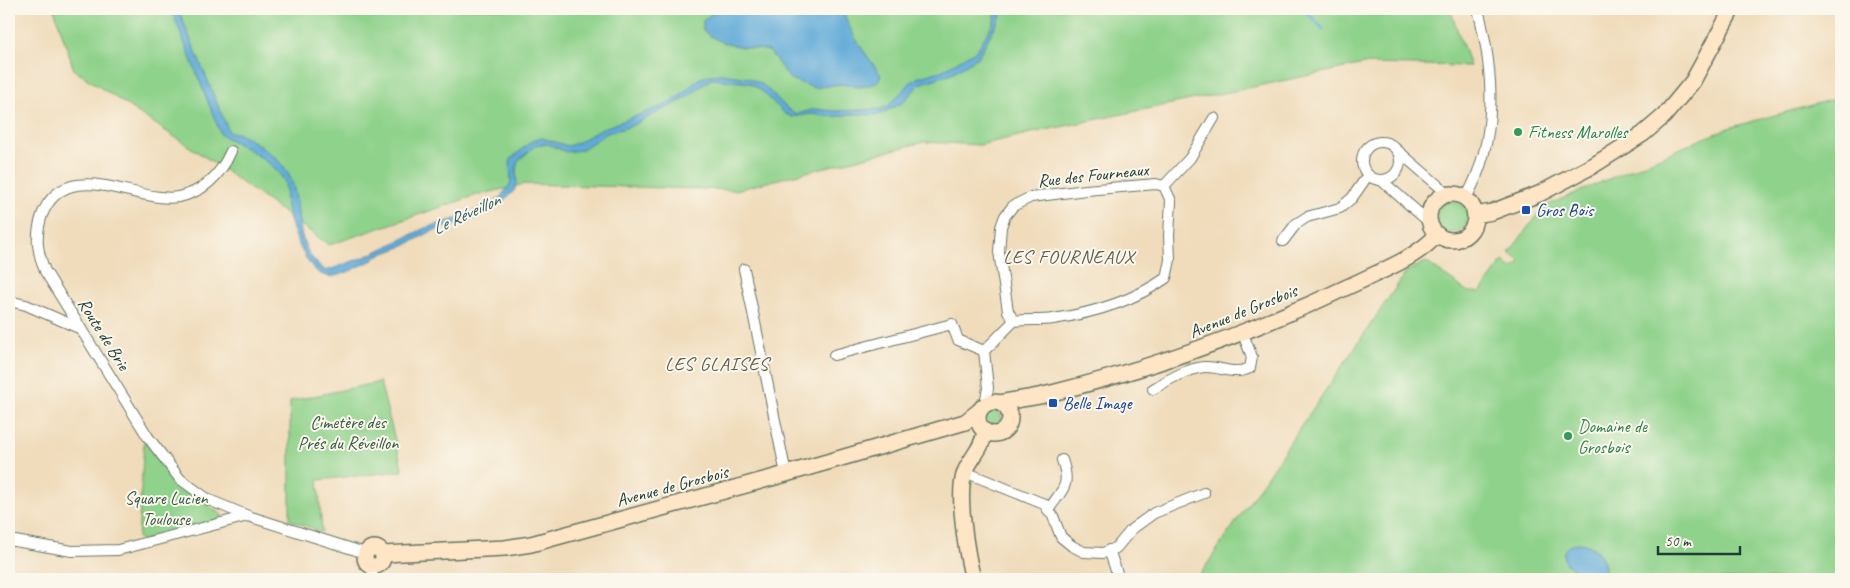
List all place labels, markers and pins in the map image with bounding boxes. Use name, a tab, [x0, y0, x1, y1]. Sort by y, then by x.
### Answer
place label: Fitness Marolles	[1528, 121, 1629, 143]
marker: Fitness Marolles	[1512, 126, 1524, 138]
place label: Gros Bois	[1536, 199, 1595, 221]
marker: Gros Bois	[1520, 204, 1532, 216]
place label: Belle Image	[1063, 392, 1133, 414]
marker: Belle Image	[1047, 397, 1059, 409]
place label: Domaine de Grosbois	[1578, 415, 1648, 458]
marker: Domaine de Grosbois	[1562, 430, 1574, 442]

